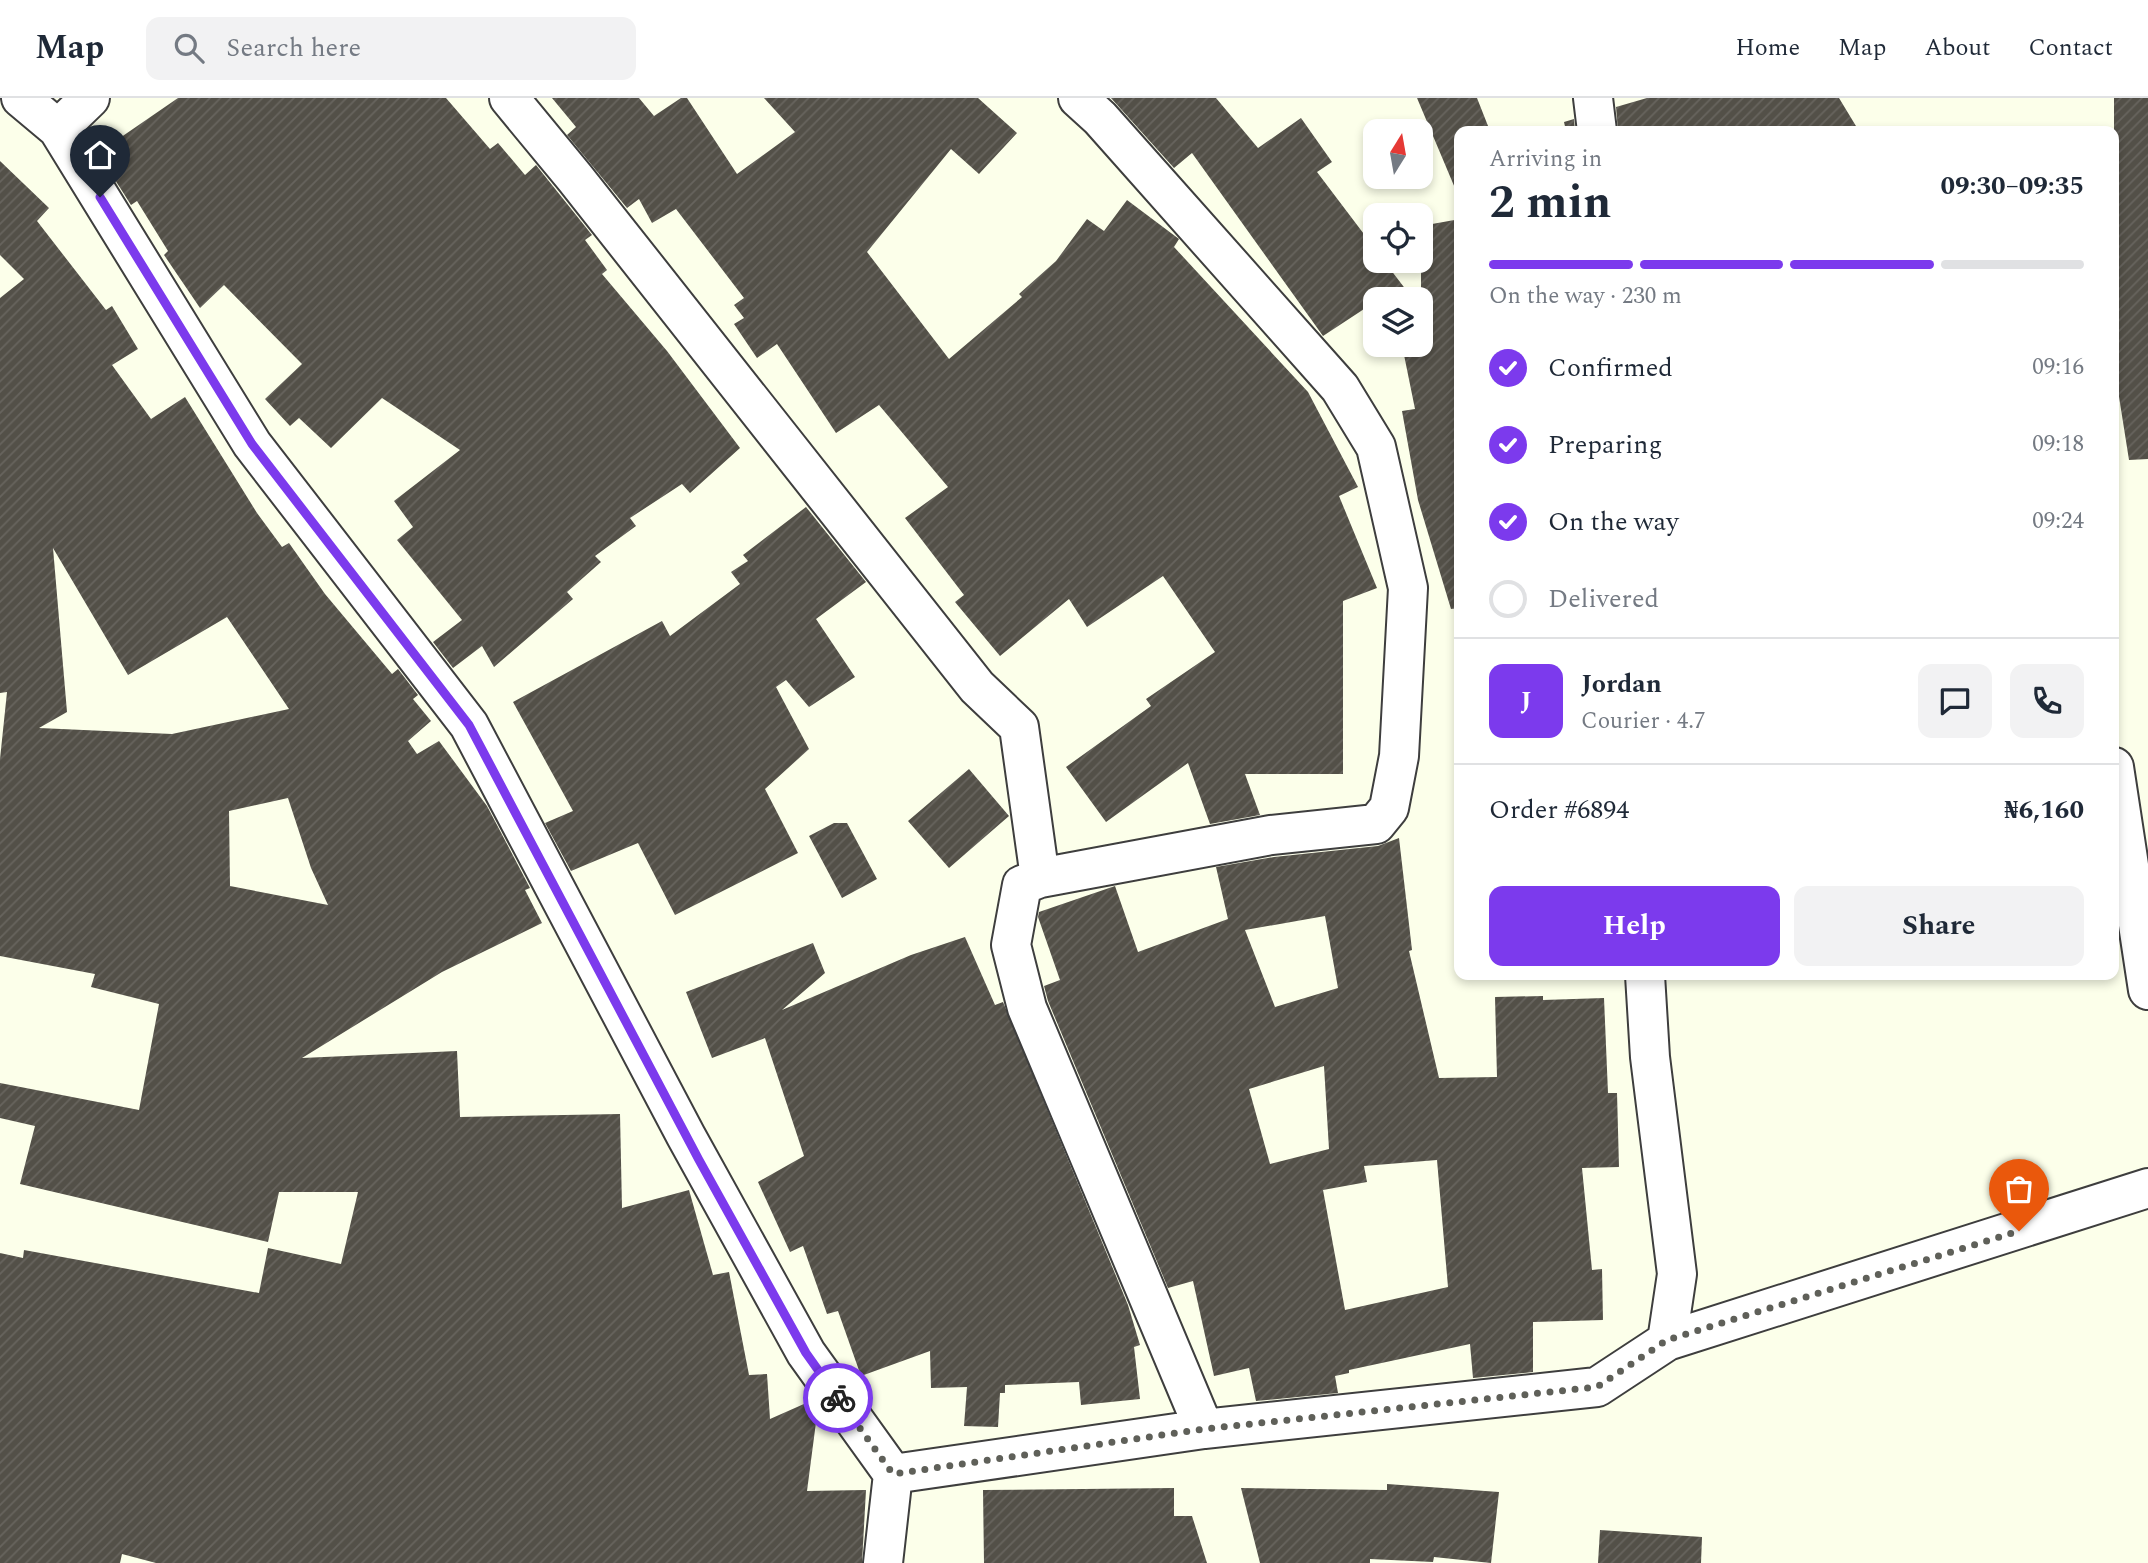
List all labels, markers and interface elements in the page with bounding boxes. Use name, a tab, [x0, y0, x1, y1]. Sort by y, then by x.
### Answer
search box	[146, 17, 636, 80]
text: Map	[35, 23, 104, 73]
text: Search here	[226, 28, 361, 68]
icon: search	[170, 29, 208, 67]
text: Home	[1735, 30, 1800, 66]
text: Map	[1838, 30, 1886, 66]
text: About	[1924, 30, 1990, 66]
text: Contact	[2028, 30, 2113, 66]
north arrow	[1363, 119, 1433, 189]
map controls	[1363, 119, 1433, 357]
pin	[70, 125, 130, 197]
icon: home	[81, 136, 119, 174]
text: Arriving in	[1489, 142, 1602, 177]
text: 09:30–09:35	[1940, 166, 2084, 206]
text: 2 min	[1489, 168, 1611, 238]
button: locate	[1363, 203, 1433, 273]
text: On the way · 230 m	[1489, 279, 1682, 314]
button: layers	[1363, 287, 1433, 357]
text: Confirmed	[1548, 348, 1673, 388]
icon: check	[1489, 349, 1527, 387]
text: 09:16	[2032, 350, 2084, 385]
text: Preparing	[1548, 425, 1662, 465]
icon: check	[1489, 426, 1527, 464]
text: 09:18	[2032, 427, 2084, 462]
text: On the way	[1548, 502, 1679, 542]
icon: check	[1489, 503, 1527, 541]
text: 09:24	[2032, 504, 2084, 539]
text: Delivered	[1548, 579, 1659, 619]
text: Jordan	[1581, 664, 1662, 704]
button: chat	[1918, 664, 1992, 738]
button: phone	[2010, 664, 2084, 738]
text: J	[1520, 681, 1532, 721]
text: Courier · 4.7	[1581, 704, 1706, 739]
text: Order #6894	[1489, 790, 1629, 830]
text: ₦6,160	[2004, 790, 2084, 830]
button: Help	[1489, 886, 1780, 966]
button: Share	[1794, 886, 2084, 966]
pin	[1989, 1159, 2049, 1231]
icon: bag	[2000, 1170, 2038, 1208]
courier	[803, 1363, 873, 1433]
icon: bike	[819, 1379, 857, 1417]

